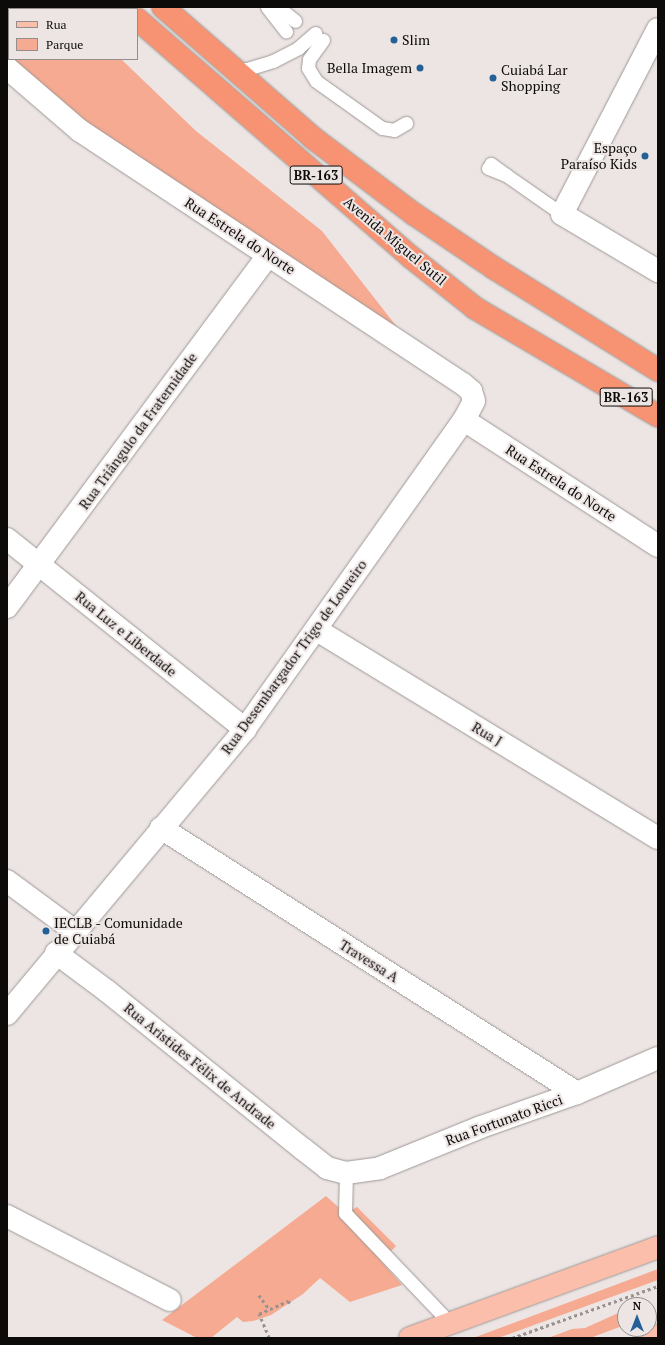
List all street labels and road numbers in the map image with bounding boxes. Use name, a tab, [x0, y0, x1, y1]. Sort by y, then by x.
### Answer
road number: BR-163	[289, 164, 343, 186]
street label: Avenida Miguel Sutil	[340, 193, 450, 289]
street label: Rua Estrela do Norte	[182, 194, 298, 278]
street label: Rua Triângulo da Fraternidade	[76, 349, 200, 513]
road number: BR-163	[599, 386, 653, 408]
street label: Rua Estrela do Norte	[503, 441, 619, 525]
street label: Rua Desembargador Trigo de Loureiro	[218, 557, 370, 757]
street label: Rua Luz e Liberdade	[72, 588, 180, 680]
street label: Rua J	[469, 719, 505, 749]
street label: Travessa A	[336, 936, 402, 986]
street label: Rua Aristides Félix de Andrade	[120, 999, 280, 1133]
street label: Rua Fortunato Ricci	[443, 1091, 565, 1149]

